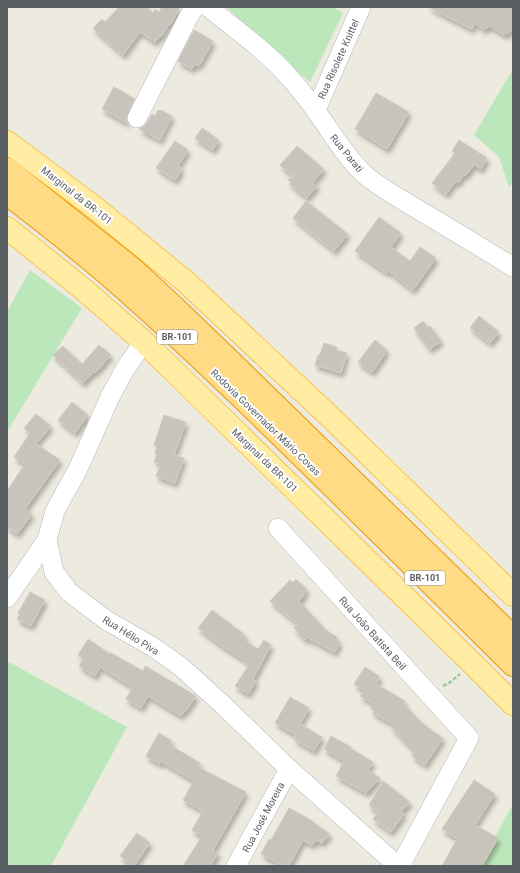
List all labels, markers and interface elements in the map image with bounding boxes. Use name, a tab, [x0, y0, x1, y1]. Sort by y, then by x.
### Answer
street label: Rua Risolete Knittel	[316, 18, 361, 101]
street label: Rua Parati	[328, 132, 365, 175]
street label: Marginal da BR-101	[39, 164, 114, 226]
road number: BR-101	[157, 330, 197, 344]
street label: Rodovia Governador Mário Covas	[209, 367, 323, 478]
street label: Marginal da BR-101	[230, 426, 300, 495]
road number: BR-101	[405, 571, 445, 585]
street label: Rua João Batista Beil	[337, 595, 408, 672]
street label: Rua Hélio Piva	[101, 614, 161, 657]
street label: Rua José Moreira	[240, 780, 287, 854]

